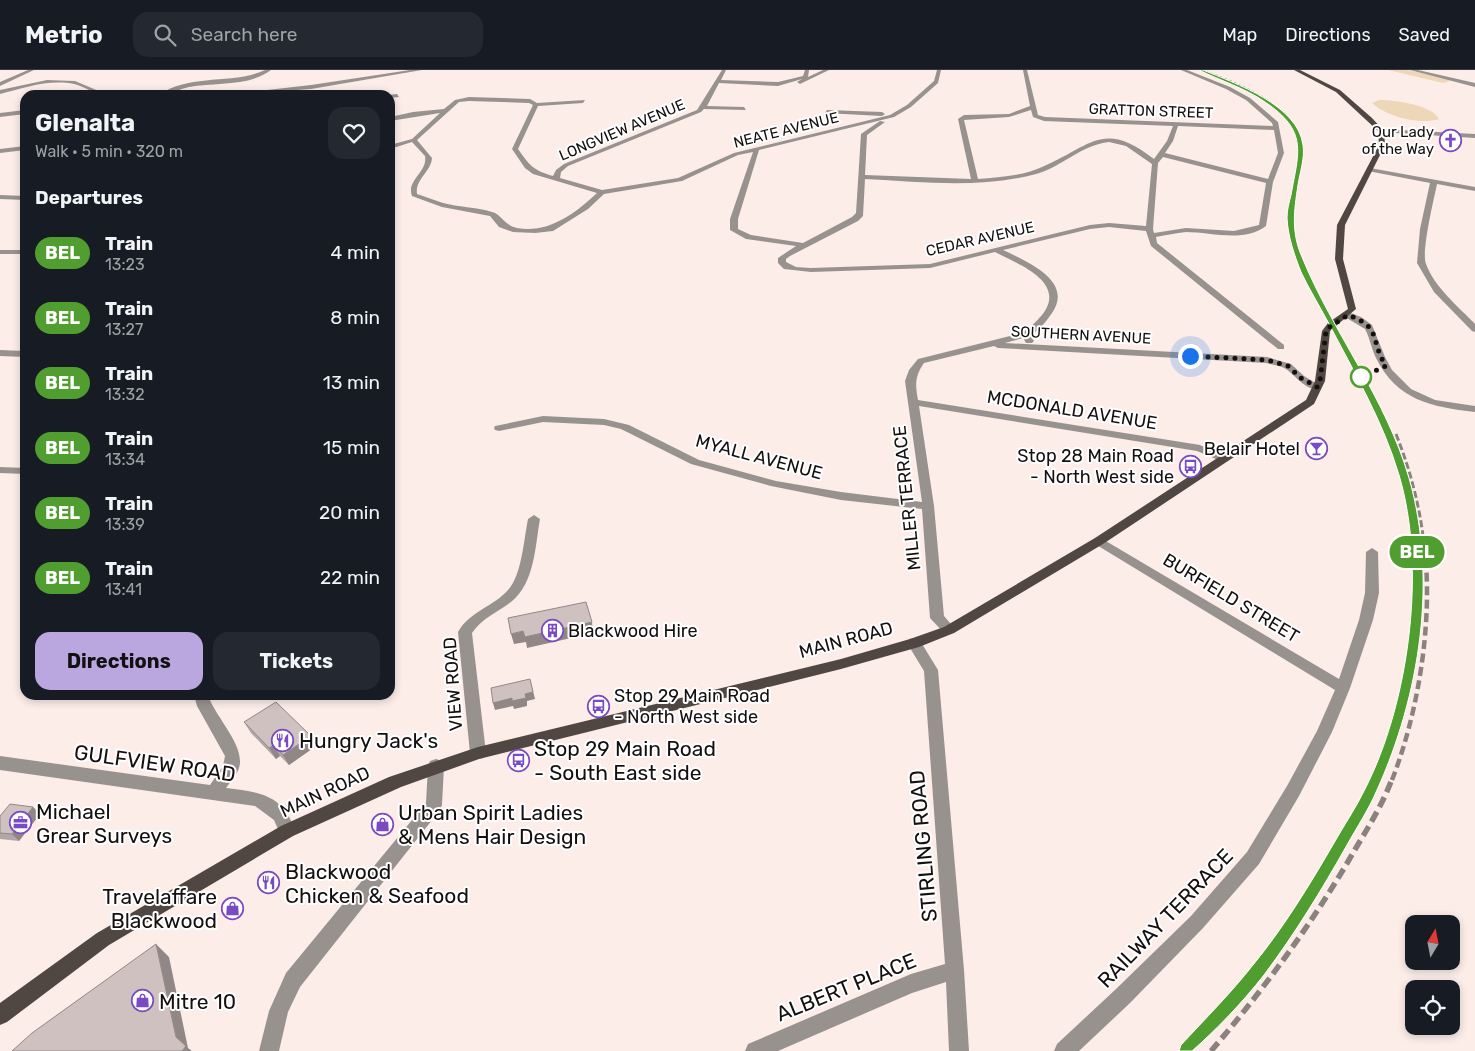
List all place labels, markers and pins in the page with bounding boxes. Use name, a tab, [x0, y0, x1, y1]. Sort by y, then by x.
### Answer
place label: Our Lady of the Way	[1362, 123, 1434, 158]
church icon: Our Lady of the Way	[1438, 129, 1462, 153]
unlabelled marker	[1350, 366, 1372, 388]
bar icon: Belair Hotel	[1304, 437, 1328, 461]
place label: Belair Hotel	[1204, 438, 1300, 460]
place label: Stop 28 Main Road - North West side	[1017, 445, 1174, 488]
bus stop icon: Stop 28 Main Road - North West side	[1178, 454, 1202, 478]
building icon: Blackwood Hire	[540, 619, 564, 643]
place label: Blackwood Hire	[568, 620, 697, 642]
place label: Stop 29 Main Road - North West side	[614, 685, 770, 728]
bus stop icon: Stop 29 Main Road - North West side	[586, 694, 610, 718]
restaurant icon: Hungry Jack's	[271, 728, 295, 752]
place label: Hungry Jack's	[299, 728, 438, 753]
place label: Stop 29 Main Road - South East side	[534, 736, 716, 785]
bus stop icon: Stop 29 Main Road - South East side	[506, 748, 530, 772]
place label: Michael Grear Surveys	[36, 799, 172, 848]
place label: Urban Spirit Ladies & Mens Hair Design	[398, 800, 586, 849]
office icon: Michael Grear Surveys	[8, 811, 32, 835]
shop icon: Urban Spirit Ladies & Mens Hair Design	[370, 812, 394, 836]
place label: Blackwood Chicken & Seafood	[285, 859, 469, 908]
restaurant icon: Blackwood Chicken & Seafood	[257, 871, 281, 895]
place label: Travelaffare Blackwood	[102, 884, 217, 933]
shop icon: Travelaffare Blackwood	[221, 896, 245, 920]
shop icon: Mitre 10	[131, 989, 155, 1013]
place label: Mitre 10	[159, 989, 236, 1014]

